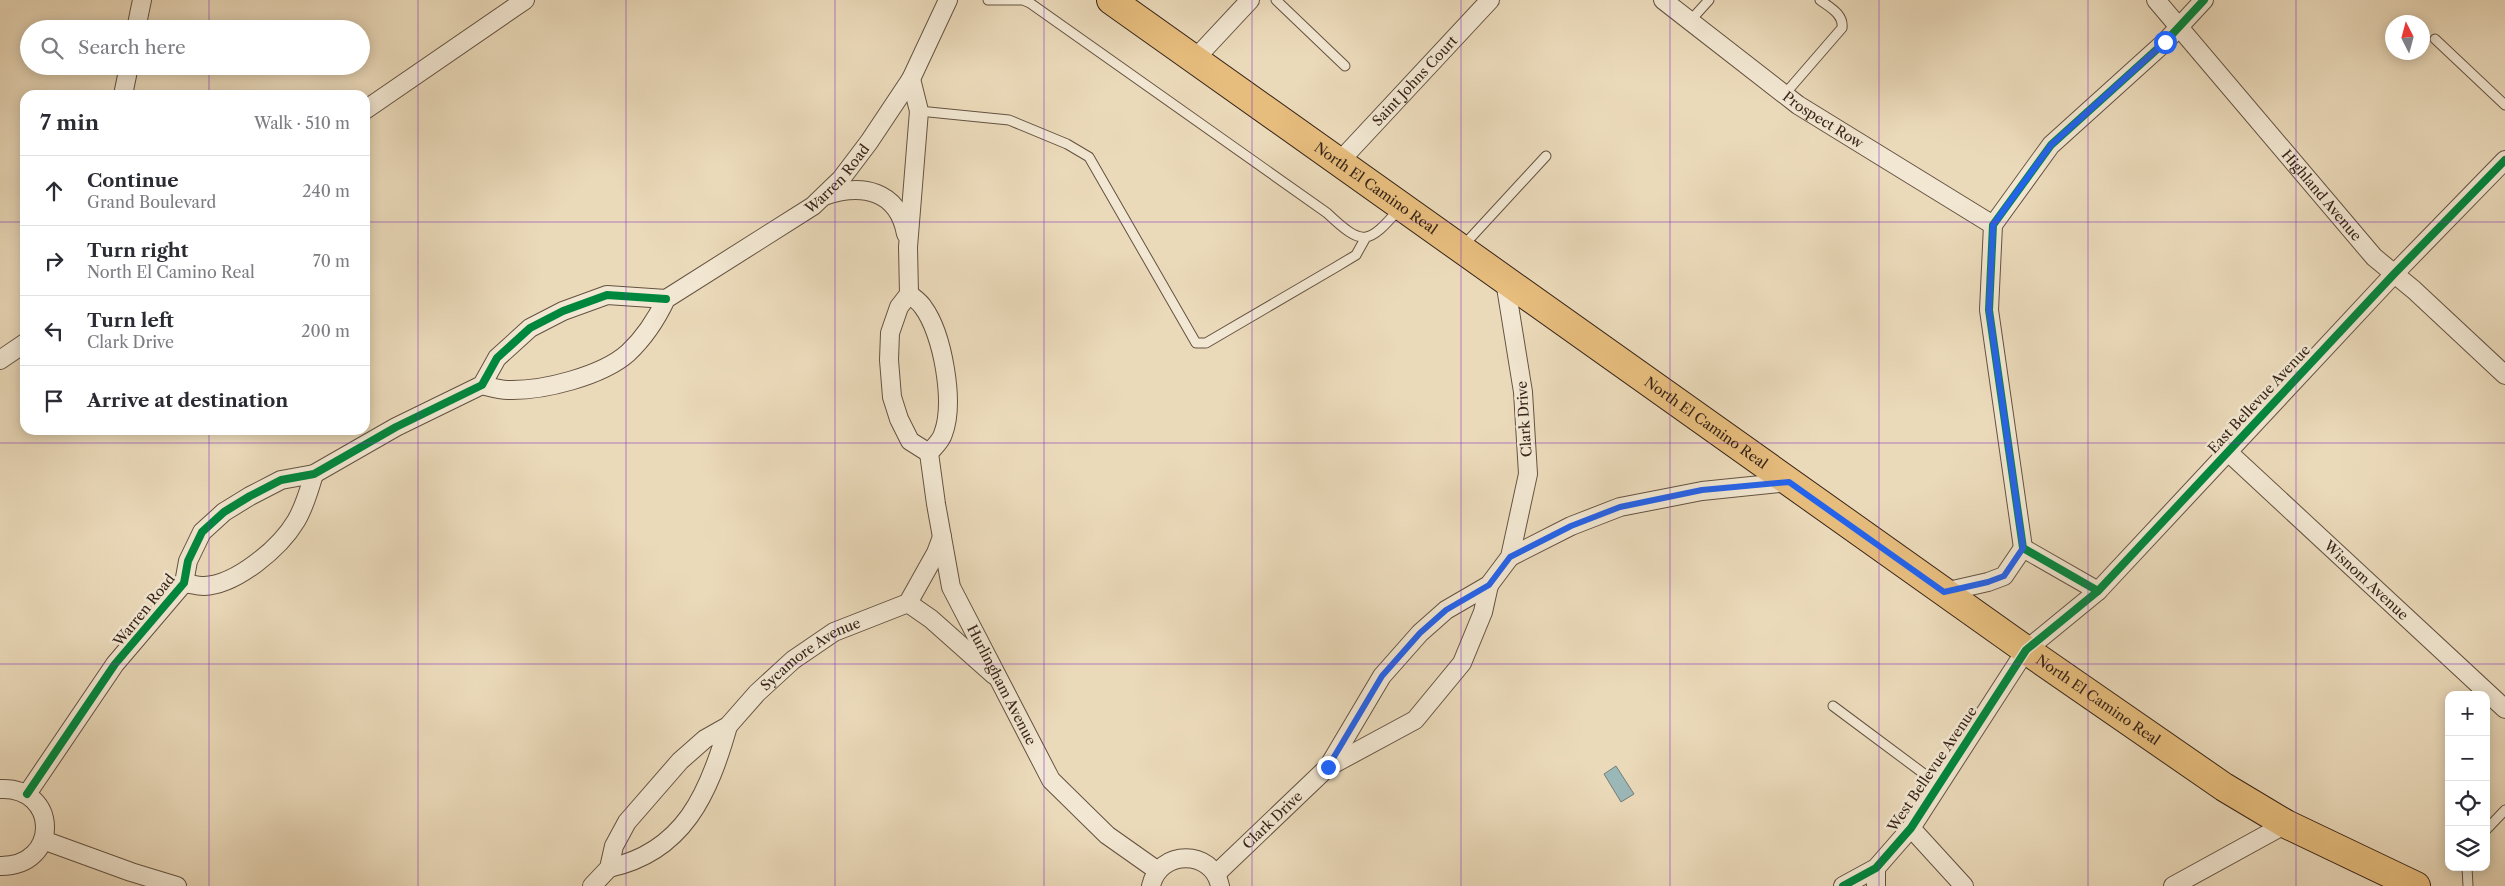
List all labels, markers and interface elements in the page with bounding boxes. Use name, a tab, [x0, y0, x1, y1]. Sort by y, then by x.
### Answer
north arrow	[2385, 15, 2430, 60]
search box	[20, 20, 370, 75]
route start	[2154, 31, 2177, 54]
street label: Saint Johns Court	[1368, 32, 1461, 130]
icon: search	[38, 34, 66, 62]
text: Search here	[78, 36, 186, 59]
street label: Prospect Row	[1779, 87, 1867, 152]
text: 7 min	[40, 110, 99, 135]
text: Walk · 510 m	[254, 113, 350, 133]
street label: North El Camino Real	[1311, 138, 1441, 238]
street label: Warren Road	[801, 140, 874, 218]
street label: Highland Avenue	[2278, 146, 2366, 245]
text: Continue	[87, 169, 179, 192]
icon: ahead	[40, 177, 68, 205]
text: 240 m	[302, 181, 350, 201]
text: Grand Boulevard	[87, 192, 216, 212]
text: Turn right	[87, 239, 188, 262]
icon: right	[40, 247, 68, 275]
text: 70 m	[313, 251, 350, 271]
text: North El Camino Real	[87, 262, 255, 282]
text: Turn left	[87, 309, 174, 332]
icon: left	[40, 317, 68, 345]
text: 200 m	[301, 321, 350, 341]
text: Clark Drive	[87, 332, 174, 352]
street label: East Bellevue Avenue	[2204, 341, 2314, 457]
street label: North El Camino Real	[1641, 373, 1771, 473]
street label: Clark Drive	[1512, 380, 1536, 458]
icon: arrive	[40, 387, 68, 415]
text: Arrive at destination	[87, 389, 288, 412]
street label: Wisnom Avenue	[2319, 536, 2412, 624]
street label: Warren Road	[109, 570, 179, 651]
street label: Sycamore Avenue	[757, 613, 863, 694]
street label: Hurlingham Avenue	[963, 622, 1040, 748]
street label: North El Camino Real	[2033, 651, 2164, 749]
map controls	[2445, 691, 2490, 871]
button: +	[2445, 691, 2490, 736]
street label: West Bellevue Avenue	[1883, 703, 1981, 836]
button: −	[2445, 736, 2490, 781]
route end	[1317, 756, 1340, 779]
button: locate	[2445, 781, 2490, 826]
street label: Clark Drive	[1239, 787, 1306, 853]
button: layers	[2445, 826, 2490, 871]

